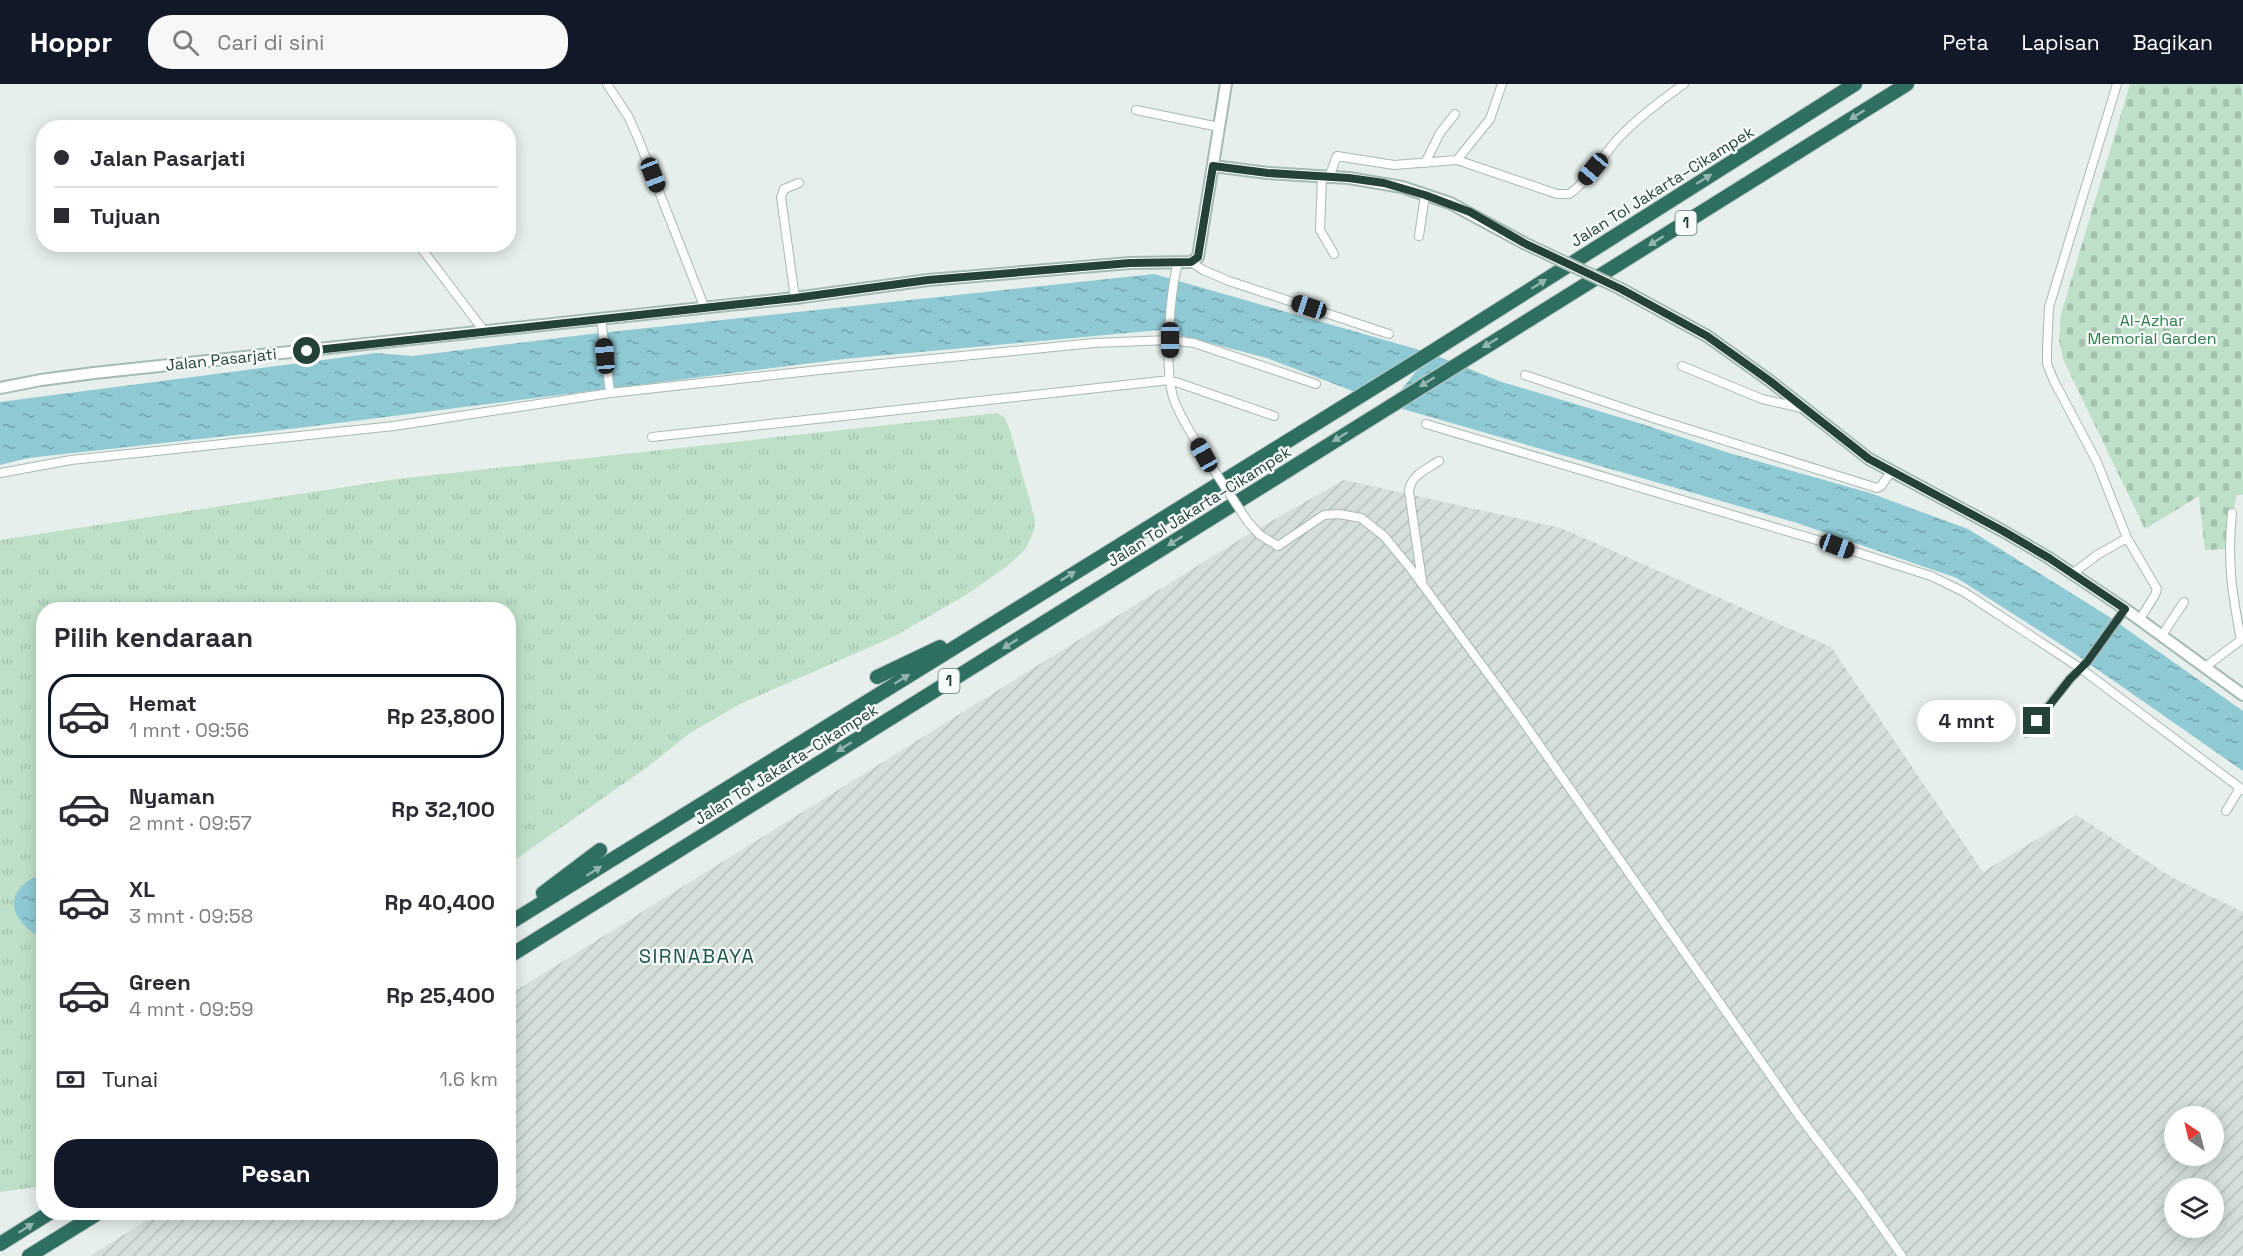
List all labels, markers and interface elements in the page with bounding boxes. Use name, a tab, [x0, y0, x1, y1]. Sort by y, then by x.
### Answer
search box	[148, 15, 568, 69]
text: Hoppr	[30, 24, 112, 60]
icon: search	[169, 26, 202, 59]
text: Cari di sini	[217, 28, 325, 56]
text: Peta	[1943, 29, 1989, 56]
text: Lapisan	[2022, 29, 2100, 56]
text: Bagikan	[2133, 29, 2213, 56]
one-way arrow	[1849, 110, 1865, 121]
street label: Jalan Tol Jakarta–Cikampek	[1567, 121, 1758, 252]
text: Jalan Pasarjati	[90, 144, 245, 172]
car	[1575, 149, 1611, 189]
car	[638, 155, 668, 195]
one-way arrow	[1696, 174, 1712, 185]
text: Tujuan	[90, 202, 161, 230]
road number: 1	[1676, 211, 1696, 235]
one-way arrow	[1648, 236, 1664, 247]
one-way arrow	[1531, 278, 1548, 289]
car	[1289, 293, 1329, 321]
park label: Al-Azhar Memorial Garden	[2087, 310, 2217, 349]
car	[1161, 322, 1179, 358]
route start	[293, 337, 320, 364]
car	[594, 337, 616, 375]
one-way arrow	[1482, 338, 1498, 349]
street label: Jalan Pasarjati	[165, 343, 278, 376]
one-way arrow	[1419, 377, 1435, 388]
one-way arrow	[1332, 431, 1348, 442]
car	[1187, 435, 1221, 475]
street label: Jalan Tol Jakarta–Cikampek	[1104, 441, 1295, 572]
car	[1817, 531, 1857, 561]
one-way arrow	[1167, 535, 1183, 546]
one-way arrow	[1060, 571, 1076, 582]
text: Pilih kendaraan	[54, 620, 253, 655]
one-way arrow	[1001, 638, 1018, 649]
road number: 1	[938, 669, 960, 693]
one-way arrow	[894, 673, 910, 684]
icon: car	[57, 689, 111, 743]
text: Hemat	[129, 689, 197, 717]
street label: Jalan Tol Jakarta–Cikampek	[691, 699, 882, 830]
callout: 4 mnt	[1917, 700, 2016, 742]
text: Rp 23,800	[387, 702, 495, 730]
route end	[2023, 707, 2050, 734]
text: 4 mnt	[1938, 708, 1995, 734]
text: 1 mnt · 09:56	[129, 717, 249, 743]
one-way arrow	[836, 742, 852, 753]
icon: car	[57, 782, 111, 836]
text: Nyaman	[129, 782, 215, 810]
text: Rp 32,100	[391, 795, 495, 823]
text: 2 mnt · 09:57	[129, 810, 252, 836]
one-way arrow	[586, 865, 602, 876]
icon: car	[57, 875, 111, 929]
text: XL	[129, 875, 155, 903]
text: Rp 40,400	[385, 888, 495, 916]
text: 3 mnt · 09:58	[129, 903, 253, 929]
district label: SIRNABAYA	[639, 943, 755, 969]
icon: car	[57, 968, 111, 1022]
text: Green	[129, 968, 191, 996]
text: Rp 25,400	[386, 981, 495, 1009]
text: 4 mnt · 09:59	[129, 996, 253, 1022]
icon: cash	[54, 1063, 87, 1096]
text: Tunai	[102, 1065, 158, 1093]
text: 1.6 km	[439, 1066, 498, 1092]
north arrow	[2164, 1106, 2224, 1166]
map controls	[2164, 1106, 2224, 1238]
button: Pesan	[54, 1139, 498, 1208]
button: layers	[2164, 1178, 2224, 1238]
one-way arrow	[17, 1222, 33, 1234]

